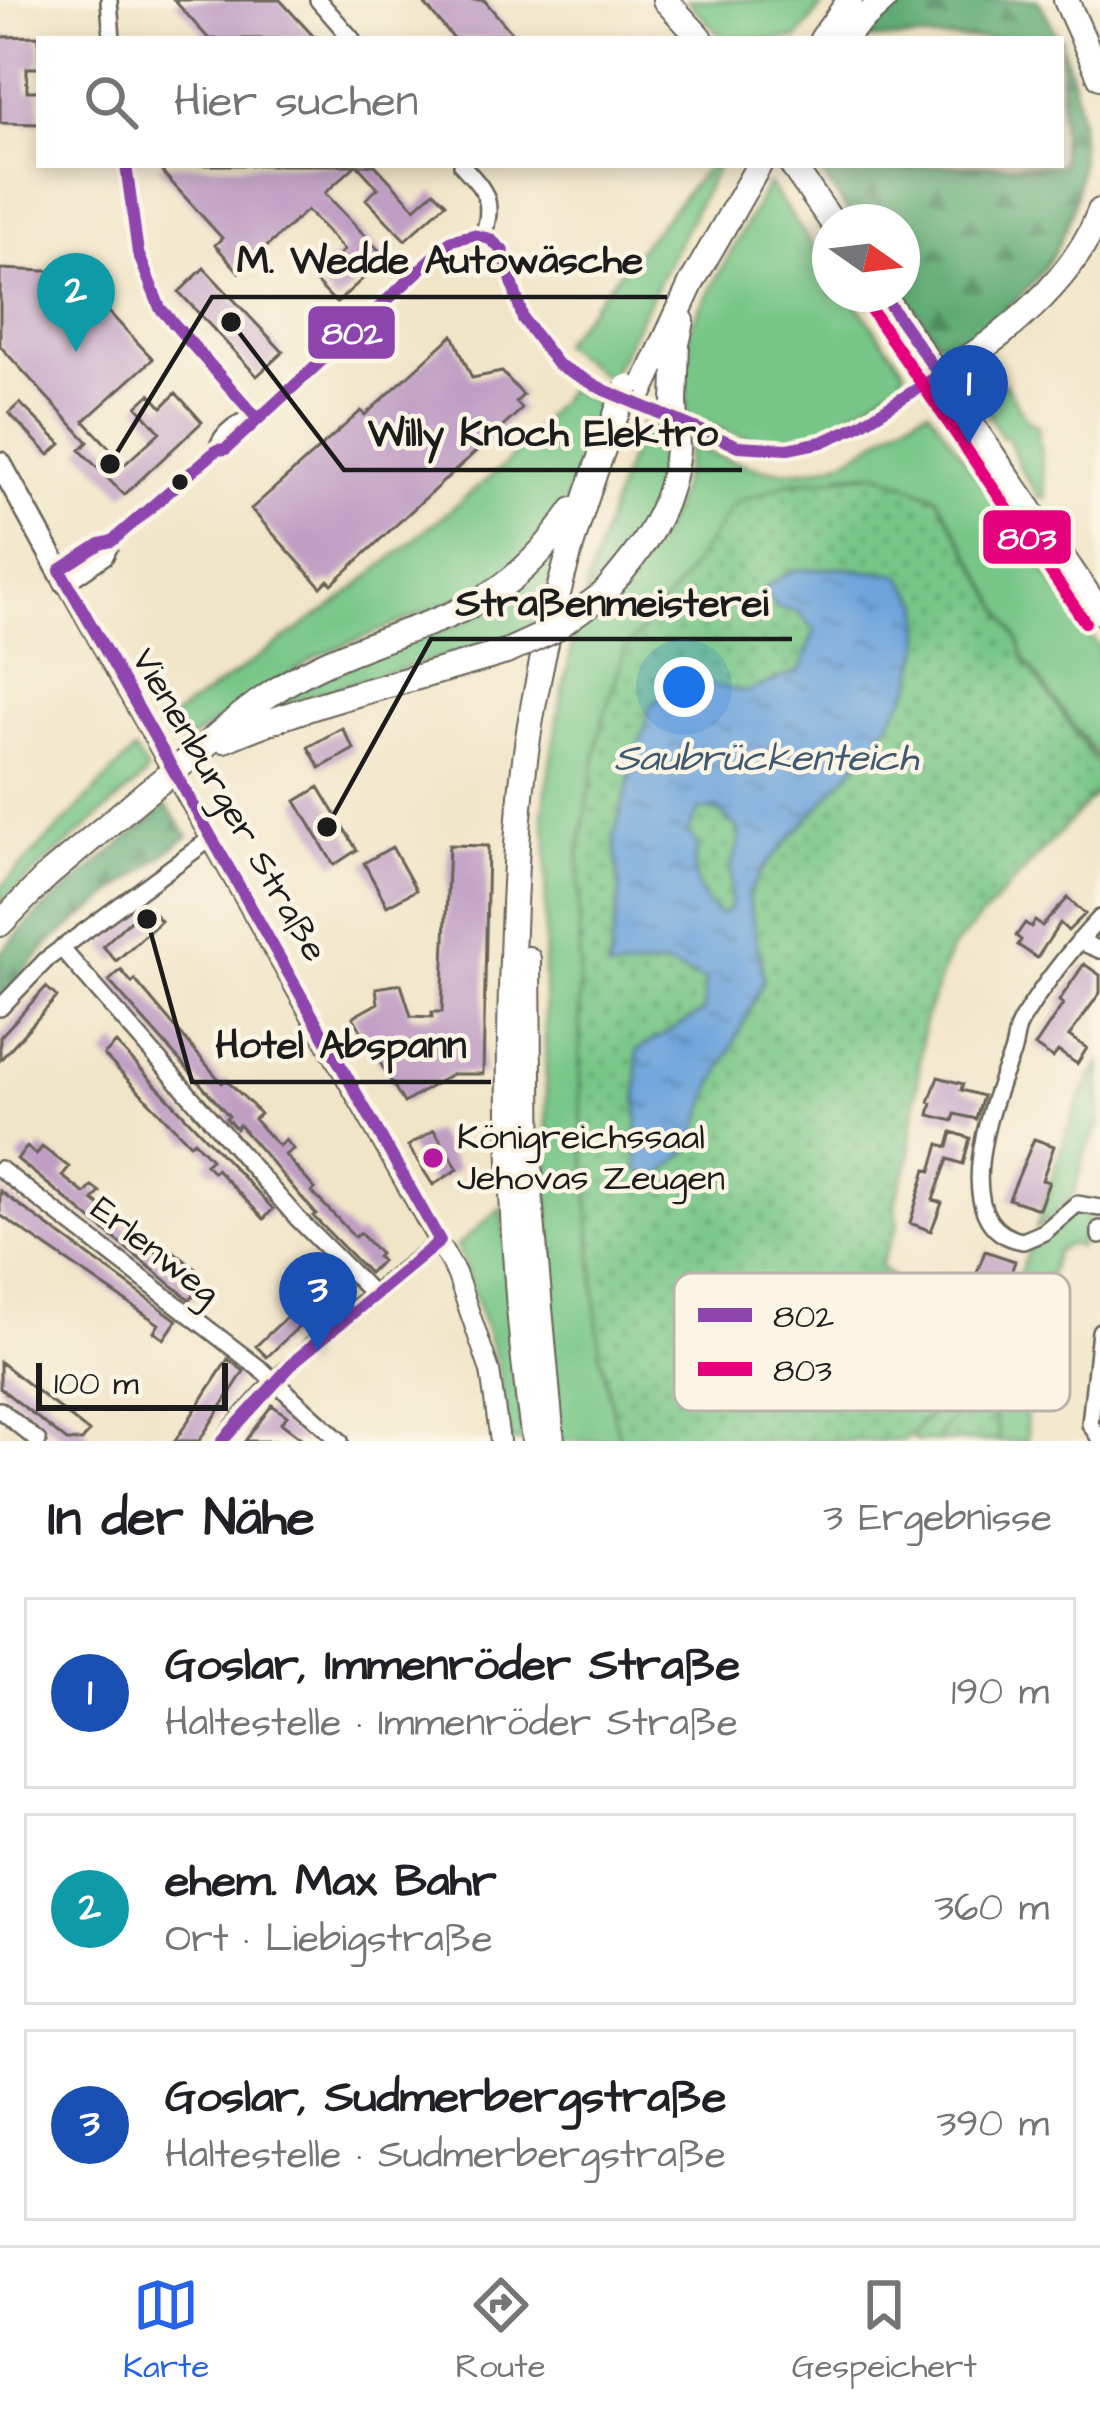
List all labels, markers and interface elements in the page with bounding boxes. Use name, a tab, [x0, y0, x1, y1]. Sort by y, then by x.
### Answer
search box	[36, 36, 1064, 168]
icon: search	[78, 69, 144, 135]
text: Hier suchen	[174, 71, 418, 133]
north arrow	[812, 204, 920, 312]
callout: M. Wedde Autowäsche	[212, 222, 667, 297]
text: M. Wedde Autowäsche	[237, 235, 643, 289]
pin: 2	[37, 253, 115, 352]
line badge: 802	[306, 304, 397, 361]
text: 802	[321, 311, 383, 357]
pin: 1	[930, 345, 1008, 444]
callout: Willy Knoch Elektro	[344, 395, 742, 470]
text: Willy Knoch Elektro	[367, 408, 718, 464]
unlabelled marker	[169, 471, 191, 493]
line badge: 803	[981, 508, 1073, 566]
text: 803	[997, 516, 1057, 562]
callout: Straßenmeisterei	[431, 564, 792, 639]
text: Straßenmeisterei	[455, 578, 769, 632]
street label: Vienenburger Straße	[117, 639, 340, 972]
your location	[654, 657, 714, 717]
water label: Saubrückenteich	[614, 732, 920, 786]
callout: Hotel Abspann	[192, 1007, 491, 1082]
text: Hotel Abspann	[215, 1020, 467, 1074]
place label: Königreichssaal Jehovas Zeugen	[457, 1112, 725, 1205]
marker: Königreichssaal Jehovas Zeugen	[420, 1145, 446, 1171]
street label: Erlenweg	[79, 1184, 230, 1319]
pin: 3	[279, 1252, 357, 1351]
legend	[674, 1273, 1070, 1411]
text: 802	[773, 1294, 834, 1340]
text: 803	[773, 1348, 832, 1394]
scale bar	[36, 1357, 228, 1410]
text: 100 m	[54, 1361, 139, 1407]
text: In der Nähe	[48, 1484, 315, 1555]
text: 3 Ergebnisse	[823, 1492, 1052, 1546]
text: Goslar, Immenröder Straße	[165, 1635, 740, 1697]
text: 1	[88, 1666, 93, 1720]
text: 190 m	[951, 1666, 1049, 1720]
text: Haltestelle · Immenröder Straße	[165, 1697, 738, 1751]
text: ehem. Max Bahr	[165, 1851, 497, 1913]
text: 2	[79, 1882, 101, 1936]
text: 360 m	[934, 1882, 1049, 1936]
text: Ort · Liebigstraße	[165, 1913, 493, 1967]
text: Goslar, Sudmerbergstraße	[165, 2067, 726, 2129]
text: 3	[80, 2098, 100, 2152]
text: 390 m	[936, 2098, 1049, 2152]
text: Haltestelle · Sudmerbergstraße	[165, 2129, 726, 2183]
tab: Karte	[123, 2272, 209, 2390]
tab: Route	[456, 2272, 546, 2390]
tab: Gespeichert	[792, 2272, 977, 2390]

